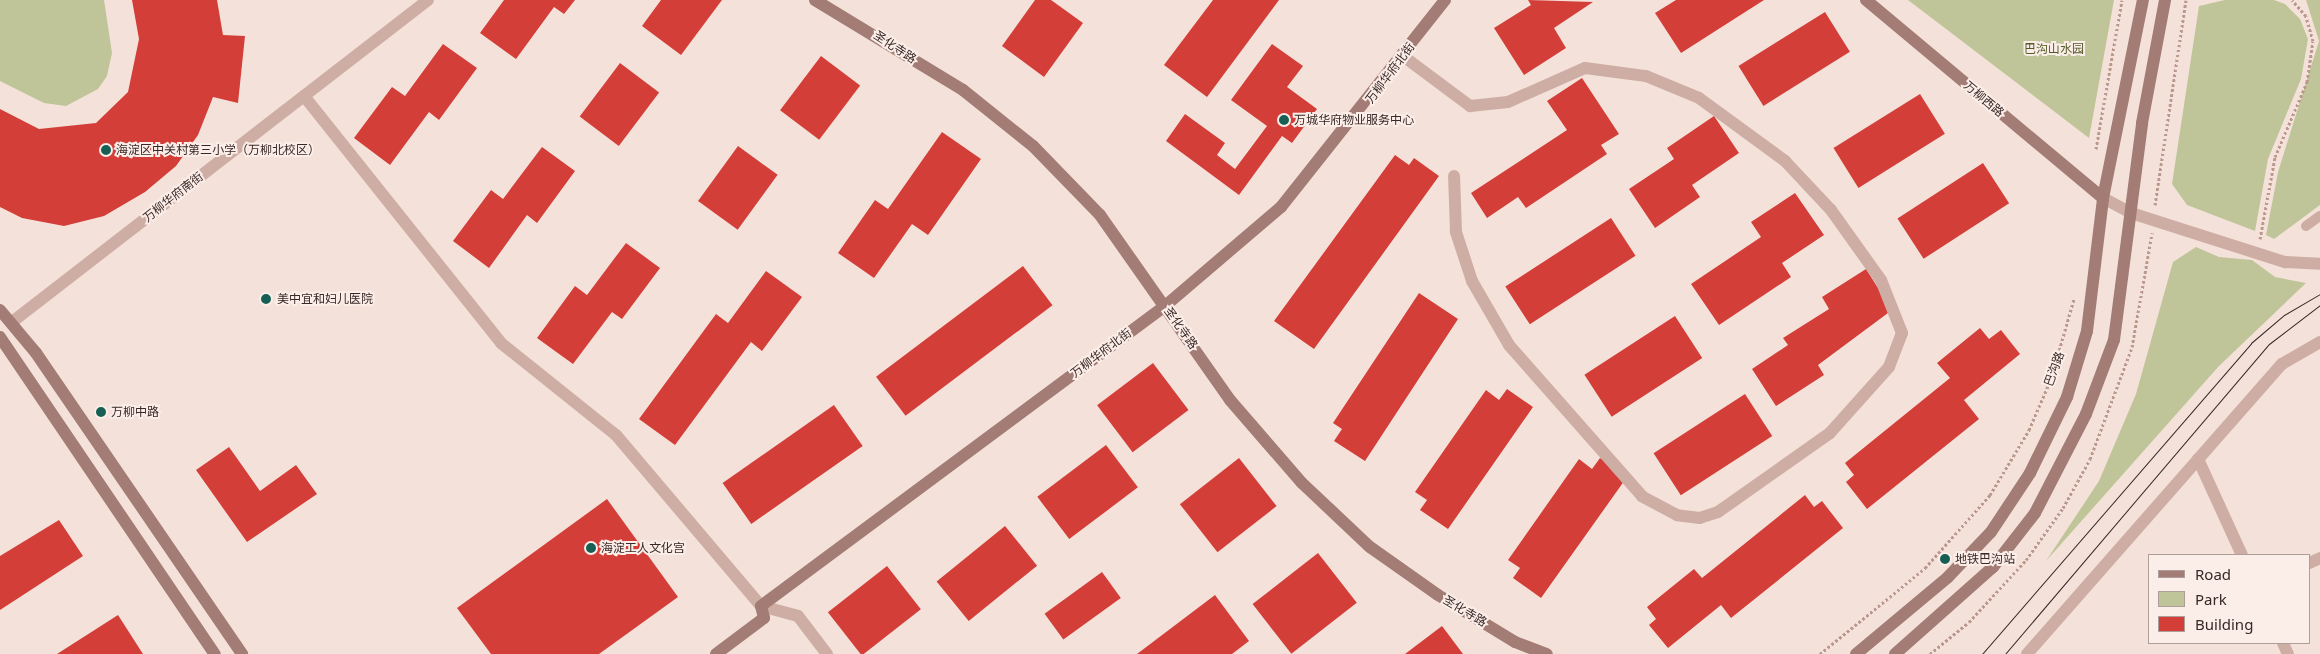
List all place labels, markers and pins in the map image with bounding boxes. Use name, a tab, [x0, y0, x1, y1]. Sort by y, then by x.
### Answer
place label: 万城华府物业服务中心	[1294, 113, 1414, 127]
marker: 万城华府物业服务中心	[1278, 114, 1290, 126]
place label: 海淀区中关村第三小学（万柳北校区）	[116, 143, 320, 157]
marker: 海淀区中关村第三小学（万柳北校区）	[100, 144, 112, 156]
marker: 美中宜和妇儿医院	[259, 292, 273, 306]
place label: 美中宜和妇儿医院	[277, 292, 373, 306]
place label: 万柳中路	[111, 405, 159, 419]
marker: 万柳中路	[95, 406, 107, 418]
place label: 海淀工人文化宫	[601, 541, 685, 555]
marker: 海淀工人文化宫	[585, 542, 597, 554]
place label: 地铁巴沟站	[1955, 552, 2015, 566]
marker: 地铁巴沟站	[1939, 553, 1951, 565]

